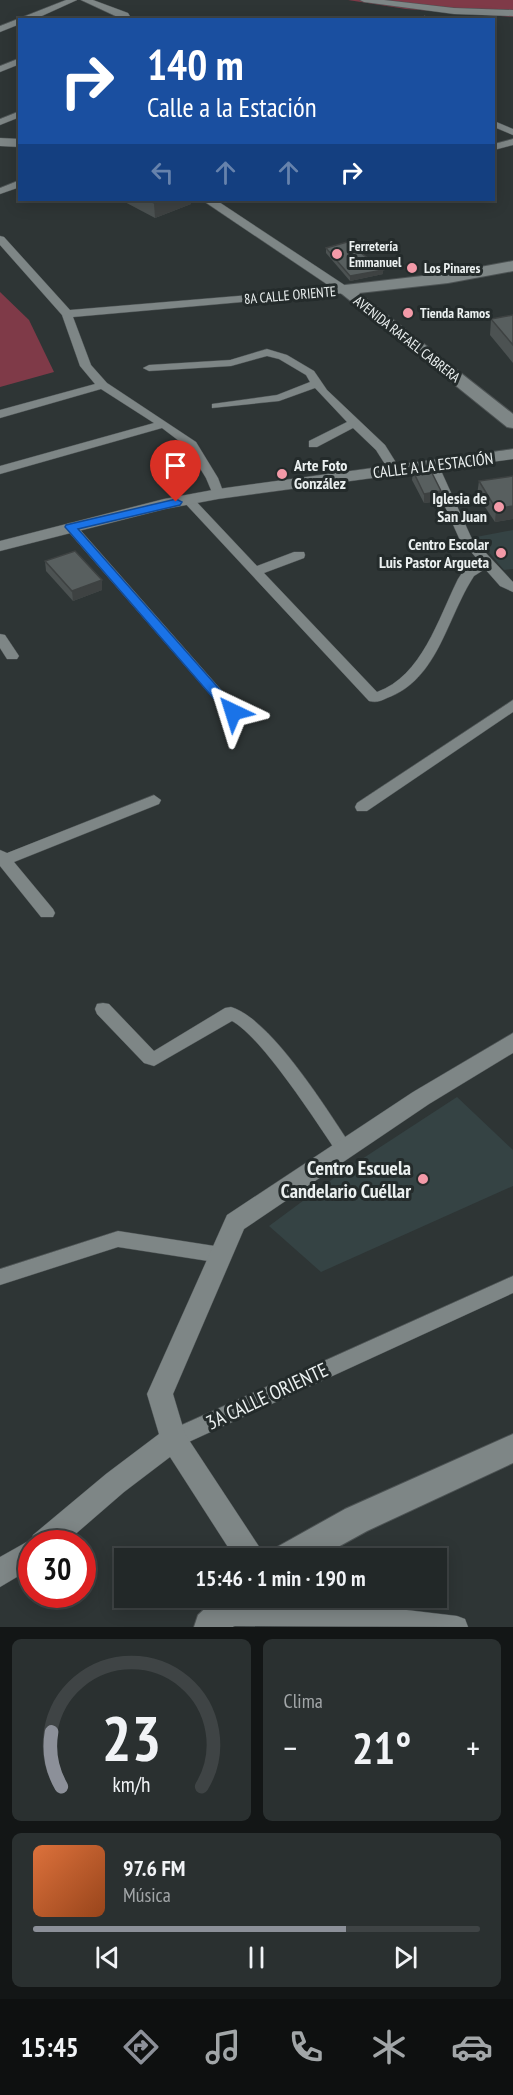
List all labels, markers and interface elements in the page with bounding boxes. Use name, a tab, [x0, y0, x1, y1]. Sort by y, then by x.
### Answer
text: 140 m	[147, 37, 244, 92]
icon: right	[48, 42, 126, 120]
text: Calle a la Estación	[147, 90, 317, 124]
icon: left	[146, 156, 179, 189]
icon: ahead	[209, 156, 242, 189]
icon: ahead	[272, 156, 305, 189]
icon: right	[335, 156, 368, 189]
place label: Ferretería Emmanuel	[349, 237, 402, 271]
marker: Ferretería Emmanuel	[330, 247, 344, 261]
place label: Los Pinares	[424, 259, 481, 277]
marker: Los Pinares	[405, 261, 419, 275]
street label: 8A CALLE ORIENTE	[243, 282, 337, 308]
street label: AVENIDA RAFAEL CABRERA	[350, 292, 464, 386]
place label: Tienda Ramos	[420, 304, 490, 322]
marker: Tienda Ramos	[401, 306, 415, 320]
pin	[150, 440, 201, 502]
street label: CALLE A LA ESTACIÓN	[372, 448, 494, 482]
icon: arrive	[159, 449, 192, 482]
place label: Arte Foto González	[293, 455, 348, 493]
marker: Arte Foto González	[275, 467, 289, 481]
place label: Iglesia de San Juan	[432, 488, 487, 526]
marker: Iglesia de San Juan	[492, 500, 506, 514]
place label: Centro Escolar Luis Pastor Argueta	[379, 534, 489, 572]
marker: Centro Escolar Luis Pastor Argueta	[494, 546, 508, 560]
position arrow	[201, 680, 265, 744]
place label: Centro Escuela Candelario Cuéllar	[281, 1155, 411, 1204]
marker: Centro Escuela Candelario Cuéllar	[416, 1172, 430, 1186]
street label: 3A CALLE ORIENTE	[202, 1356, 332, 1436]
speed limit sign: 30	[18, 1530, 96, 1608]
text: 15:46 · 1 min · 190 m	[195, 1564, 366, 1592]
text: Clima	[284, 1688, 323, 1714]
text: 23	[101, 1697, 161, 1778]
text: 21°	[352, 1718, 411, 1776]
text: −	[284, 1726, 297, 1769]
text: +	[466, 1726, 480, 1769]
text: km/h	[112, 1770, 150, 1798]
text: 97.6 FM	[123, 1854, 185, 1882]
text: Música	[123, 1882, 171, 1908]
icon: previous	[91, 1941, 124, 1974]
icon: pause	[240, 1941, 273, 1974]
icon: next	[389, 1941, 422, 1974]
icon: directions	[120, 2026, 162, 2068]
icon: music	[202, 2026, 244, 2068]
icon: phone	[285, 2026, 327, 2068]
icon: climate	[368, 2026, 410, 2068]
icon: car	[451, 2026, 493, 2068]
text: 15:45	[20, 2030, 79, 2064]

